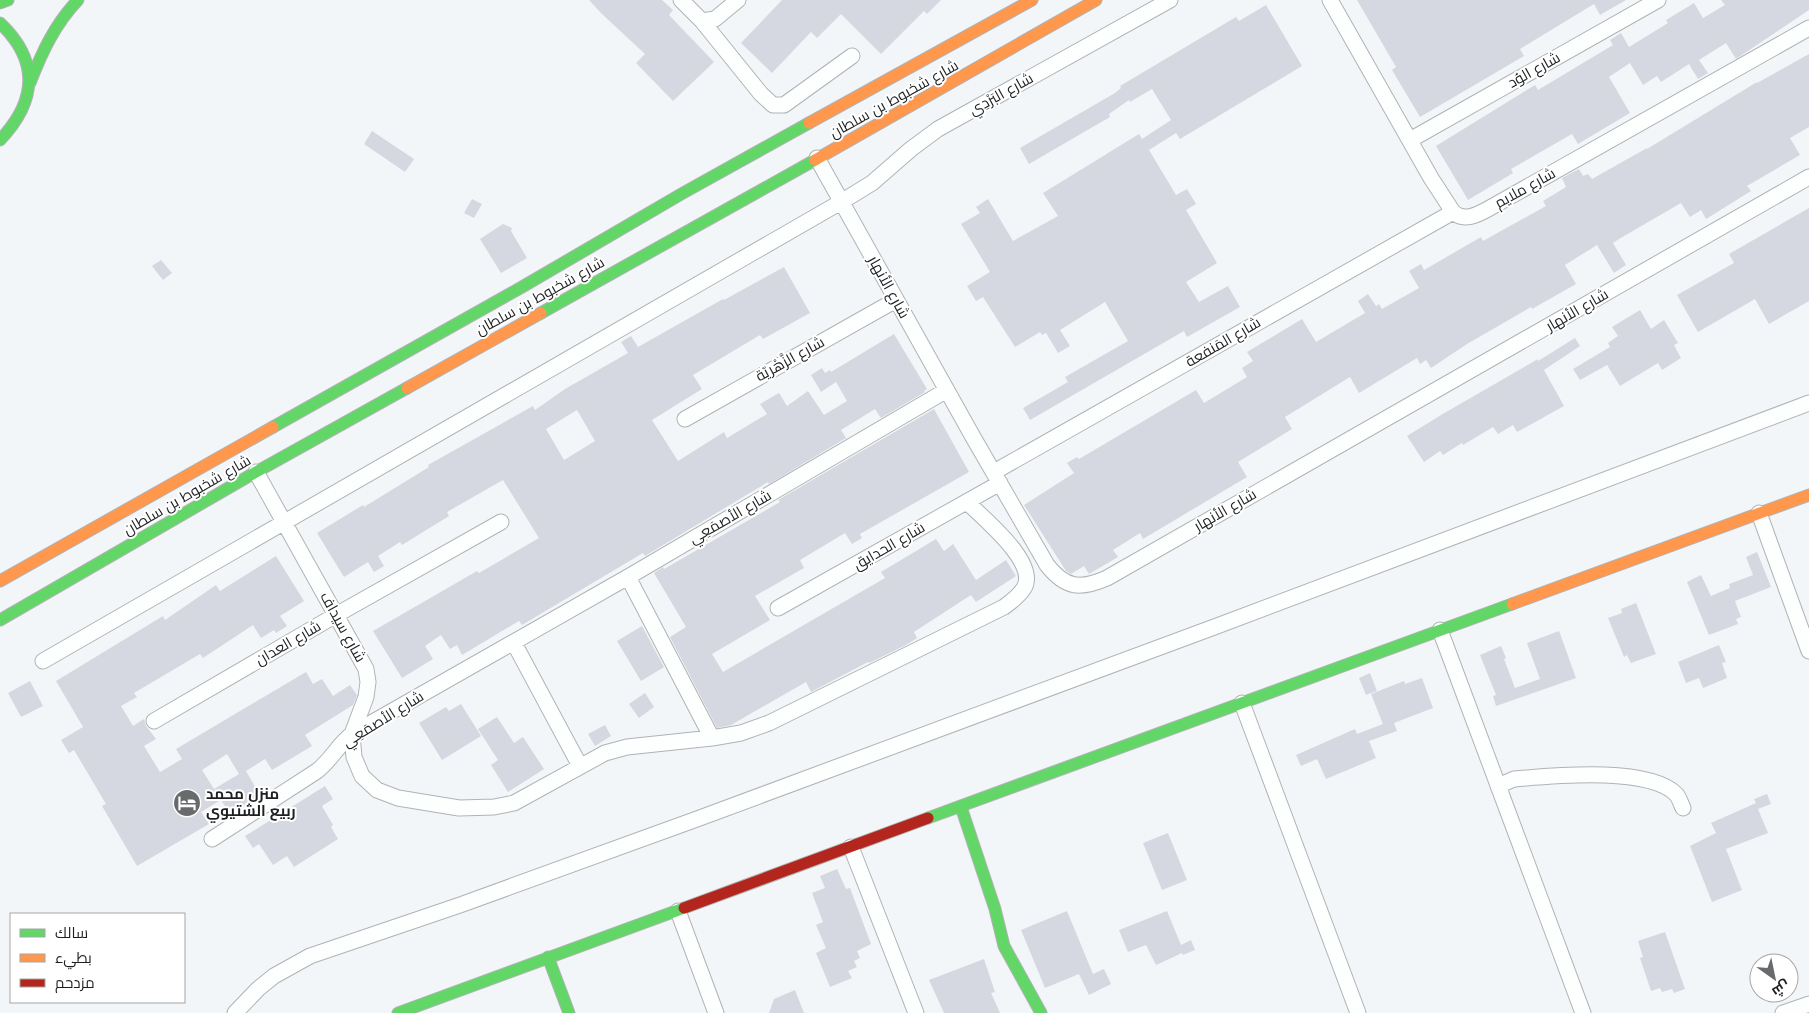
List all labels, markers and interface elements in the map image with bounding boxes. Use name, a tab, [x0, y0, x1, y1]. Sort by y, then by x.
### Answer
street label: شارع الوُد	[1504, 47, 1564, 93]
street label: شارع شخبوط بن سلطان	[826, 55, 963, 144]
street label: شارع البَرْدِي	[965, 68, 1038, 122]
street label: شارع ملايم	[1491, 163, 1560, 214]
street label: شارع الأنهار	[862, 251, 915, 323]
street label: شارع شخبوط بن سلطان	[472, 252, 609, 341]
street label: شارع الأنهار	[1541, 284, 1612, 337]
street label: شارع المَنفعة	[1182, 312, 1265, 372]
street label: شارع الزَّهْريّة	[752, 332, 829, 387]
street label: شارع شخبوط بن سلطان	[119, 450, 255, 541]
street label: شارع الأنهار	[1189, 484, 1260, 537]
street label: شارع الأصمَعِي	[685, 485, 776, 550]
street label: شارع الحدايق	[849, 517, 929, 575]
street label: شارع سيداف	[315, 588, 371, 666]
street label: شارع العدان	[251, 616, 325, 671]
street label: شارع الأصمَعِي	[339, 686, 428, 754]
place label: منزل محمد ربيع الشتيوي	[206, 784, 296, 823]
hotel icon: منزل محمد ربيع الشتيوي	[172, 788, 202, 818]
legend	[10, 913, 185, 1003]
text: سالك	[55, 923, 88, 942]
text: بطيء	[55, 948, 92, 970]
north arrow	[1749, 953, 1799, 1003]
text: مزدحم	[55, 973, 95, 993]
text: ش	[1769, 976, 1794, 1001]

